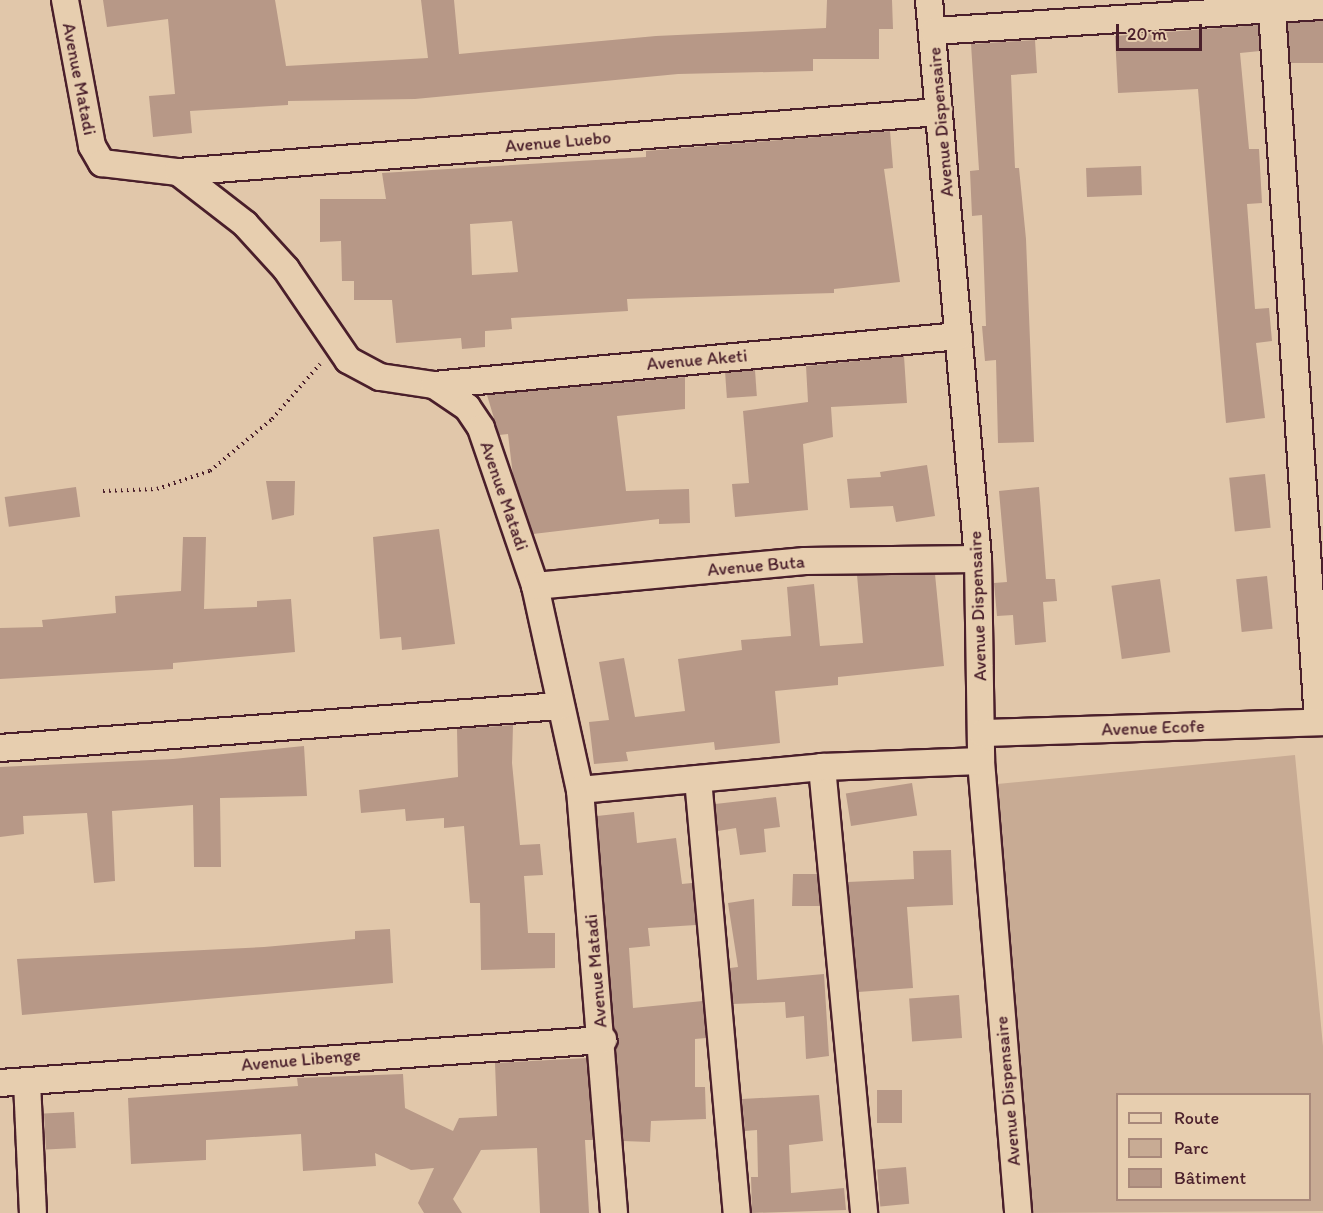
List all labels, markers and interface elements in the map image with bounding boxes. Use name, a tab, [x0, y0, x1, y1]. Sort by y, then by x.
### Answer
scale bar	[1119, 12, 1204, 50]
street label: Avenue Matadi	[58, 21, 100, 137]
text: 20 m	[1127, 23, 1167, 45]
street label: Avenue Dispensaire	[924, 46, 958, 198]
street label: Avenue Luebo	[504, 127, 612, 157]
street label: Avenue Aketi	[646, 345, 748, 375]
street label: Avenue Matadi	[475, 439, 533, 553]
street label: Avenue Dispensaire	[965, 531, 991, 681]
street label: Avenue Buta	[706, 551, 806, 581]
street label: Avenue Ecofe	[1101, 715, 1205, 741]
street label: Avenue Matadi	[580, 913, 612, 1029]
street label: Avenue Dispensaire	[991, 1015, 1025, 1167]
street label: Avenue Libenge	[241, 1044, 361, 1076]
legend	[1116, 1093, 1311, 1201]
text: Route	[1174, 1107, 1219, 1129]
text: Parc	[1174, 1137, 1208, 1159]
text: Bâtiment	[1174, 1167, 1246, 1189]

